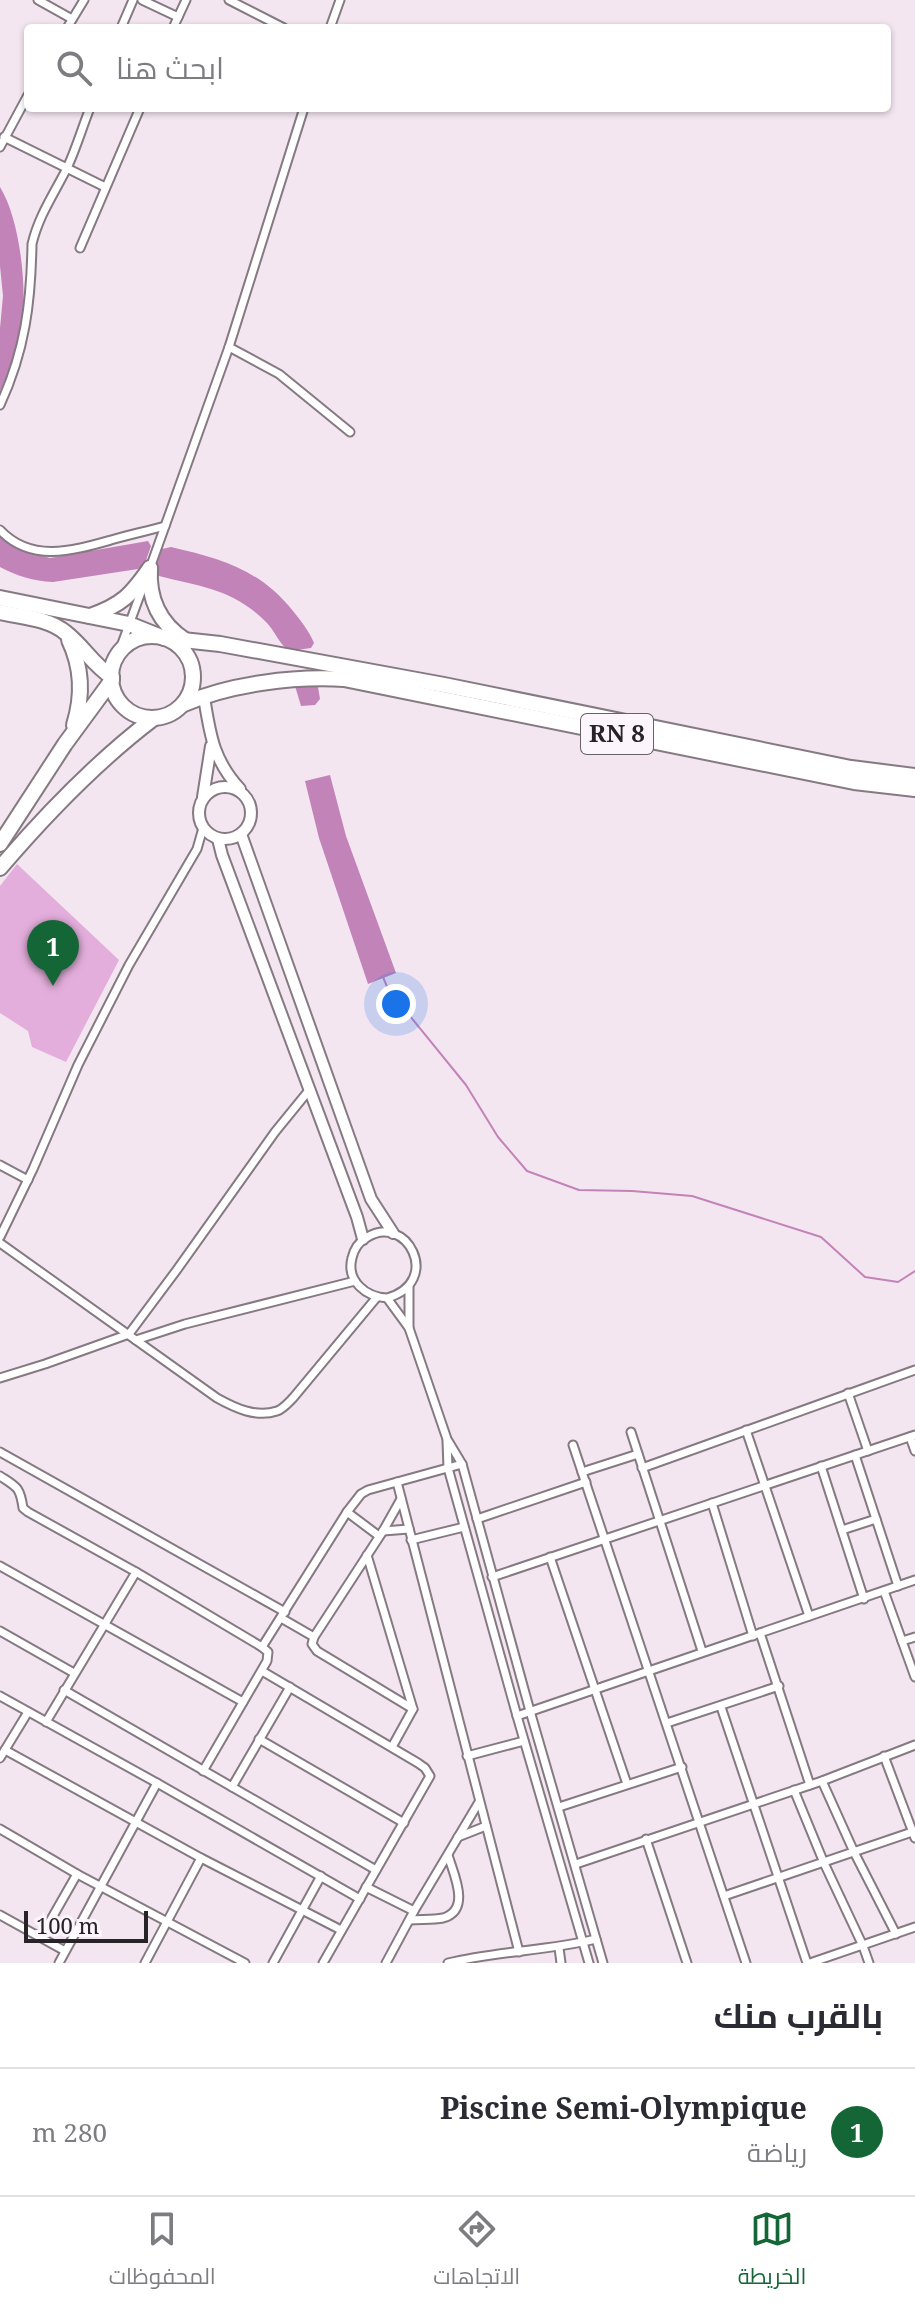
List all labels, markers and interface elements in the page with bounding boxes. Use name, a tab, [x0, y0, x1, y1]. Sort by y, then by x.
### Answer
search box	[24, 24, 891, 112]
icon: search	[52, 46, 96, 90]
text: ابحث هنا	[116, 47, 224, 88]
road number: RN 8	[581, 714, 653, 754]
pin: 1	[27, 920, 79, 986]
your location	[376, 984, 416, 1024]
scale bar	[24, 1907, 148, 1943]
text: 100 m	[36, 1910, 99, 1940]
text: بالقرب منك	[714, 1992, 883, 2038]
text: Piscine Semi-Olympique	[440, 2087, 807, 2128]
text: 280 m	[32, 2114, 107, 2150]
text: 1	[850, 2114, 864, 2150]
text: رياضة	[747, 2134, 807, 2170]
tab: المحفوظات	[109, 2207, 216, 2297]
tab: الاتجاهات	[433, 2207, 520, 2297]
tab: الخريطة	[738, 2207, 806, 2297]

